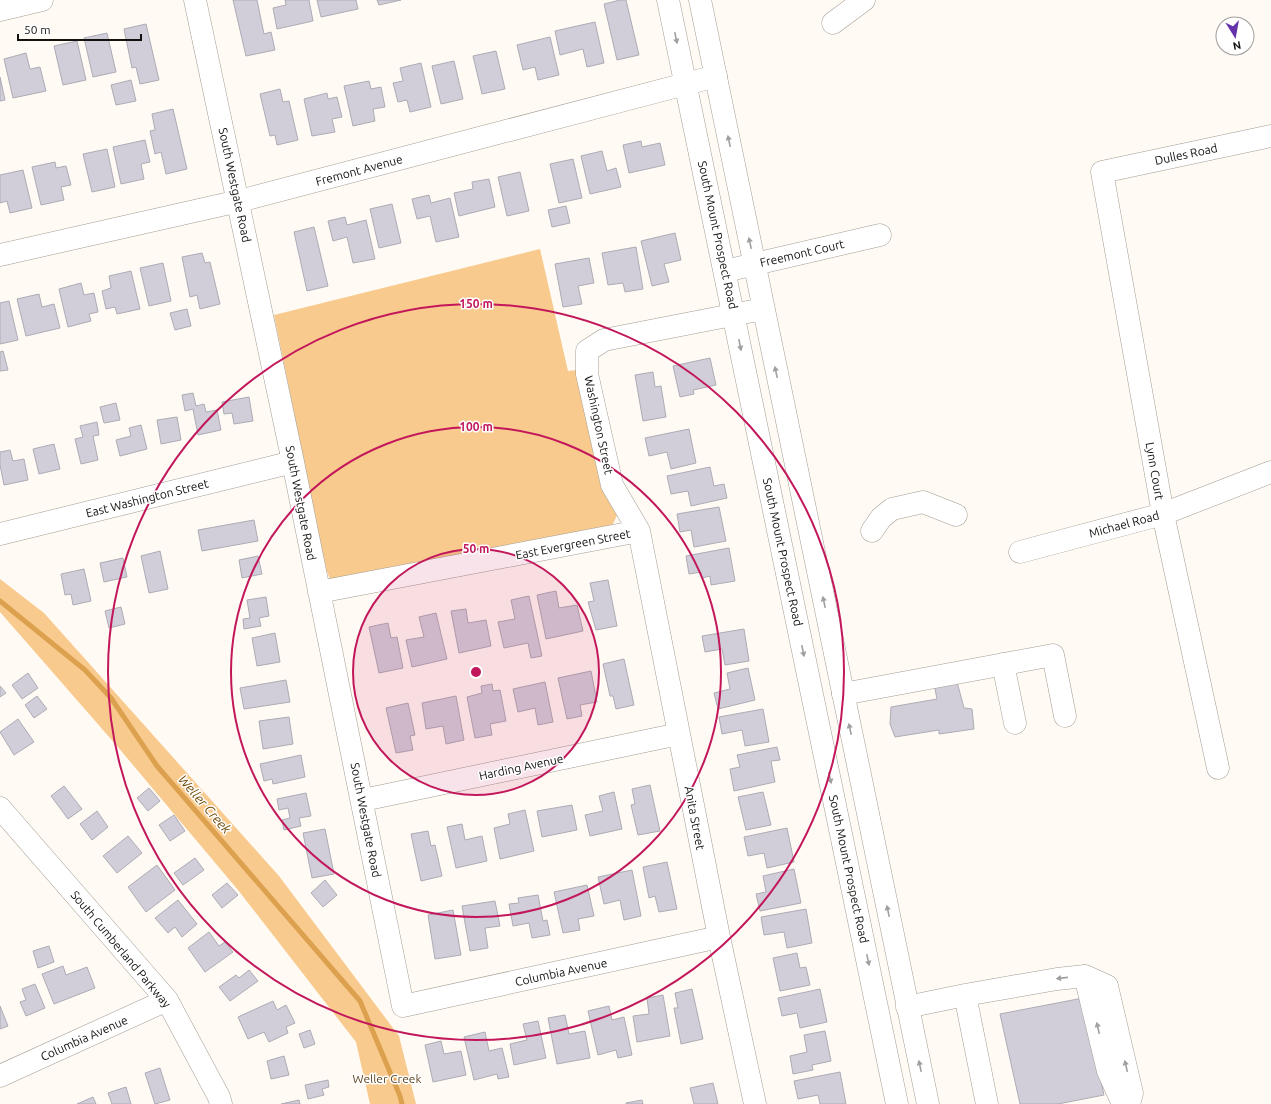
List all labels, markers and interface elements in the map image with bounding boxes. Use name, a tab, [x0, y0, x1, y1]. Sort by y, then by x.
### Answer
scale bar	[18, 16, 141, 42]
north arrow	[1215, 16, 1255, 56]
text: 50 m	[24, 23, 51, 36]
one-way arrow	[674, 32, 680, 44]
text: N	[1232, 39, 1242, 52]
street label: South Westgate Road	[217, 127, 253, 243]
one-way arrow	[725, 135, 731, 147]
street label: Dulles Road	[1153, 141, 1219, 167]
street label: Fremont Avenue	[314, 152, 404, 188]
street label: South Mount Prospect Road	[696, 160, 740, 310]
one-way arrow	[746, 237, 752, 249]
street label: Freemont Court	[759, 237, 846, 269]
text: 150 m	[459, 297, 493, 310]
one-way arrow	[738, 339, 744, 351]
one-way arrow	[773, 366, 779, 378]
street label: Washington Street	[582, 374, 616, 476]
text: 100 m	[459, 420, 493, 433]
street label: Lynn Court	[1144, 441, 1167, 501]
street label: South Westgate Road	[283, 444, 319, 562]
street label: East Washington Street	[84, 476, 210, 520]
street label: South Mount Prospect Road	[761, 477, 805, 627]
street label: Michael Road	[1087, 508, 1161, 540]
street label: East Evergreen Street	[514, 526, 632, 562]
text: 50 m	[463, 542, 489, 555]
one-way arrow	[820, 596, 826, 608]
one-way arrow	[801, 644, 807, 657]
centre of rings	[469, 665, 483, 679]
one-way arrow	[847, 723, 853, 735]
street label: Harding Avenue	[478, 752, 564, 782]
street label: South Westgate Road	[348, 761, 384, 879]
water label: Weller Creek	[176, 772, 234, 836]
one-way arrow	[827, 772, 833, 784]
street label: Anita Street	[682, 785, 708, 851]
street label: South Mount Prospect Road	[827, 794, 871, 944]
street label: South Cumberland Parkway	[68, 888, 174, 1010]
one-way arrow	[884, 905, 890, 917]
one-way arrow	[865, 954, 871, 966]
street label: Columbia Avenue	[514, 956, 608, 988]
one-way arrow	[1056, 975, 1068, 981]
street label: Columbia Avenue	[38, 1013, 130, 1063]
one-way arrow	[1094, 1022, 1100, 1034]
one-way arrow	[916, 1060, 922, 1072]
one-way arrow	[1122, 1060, 1128, 1072]
park label: Weller Creek	[353, 1072, 421, 1085]

